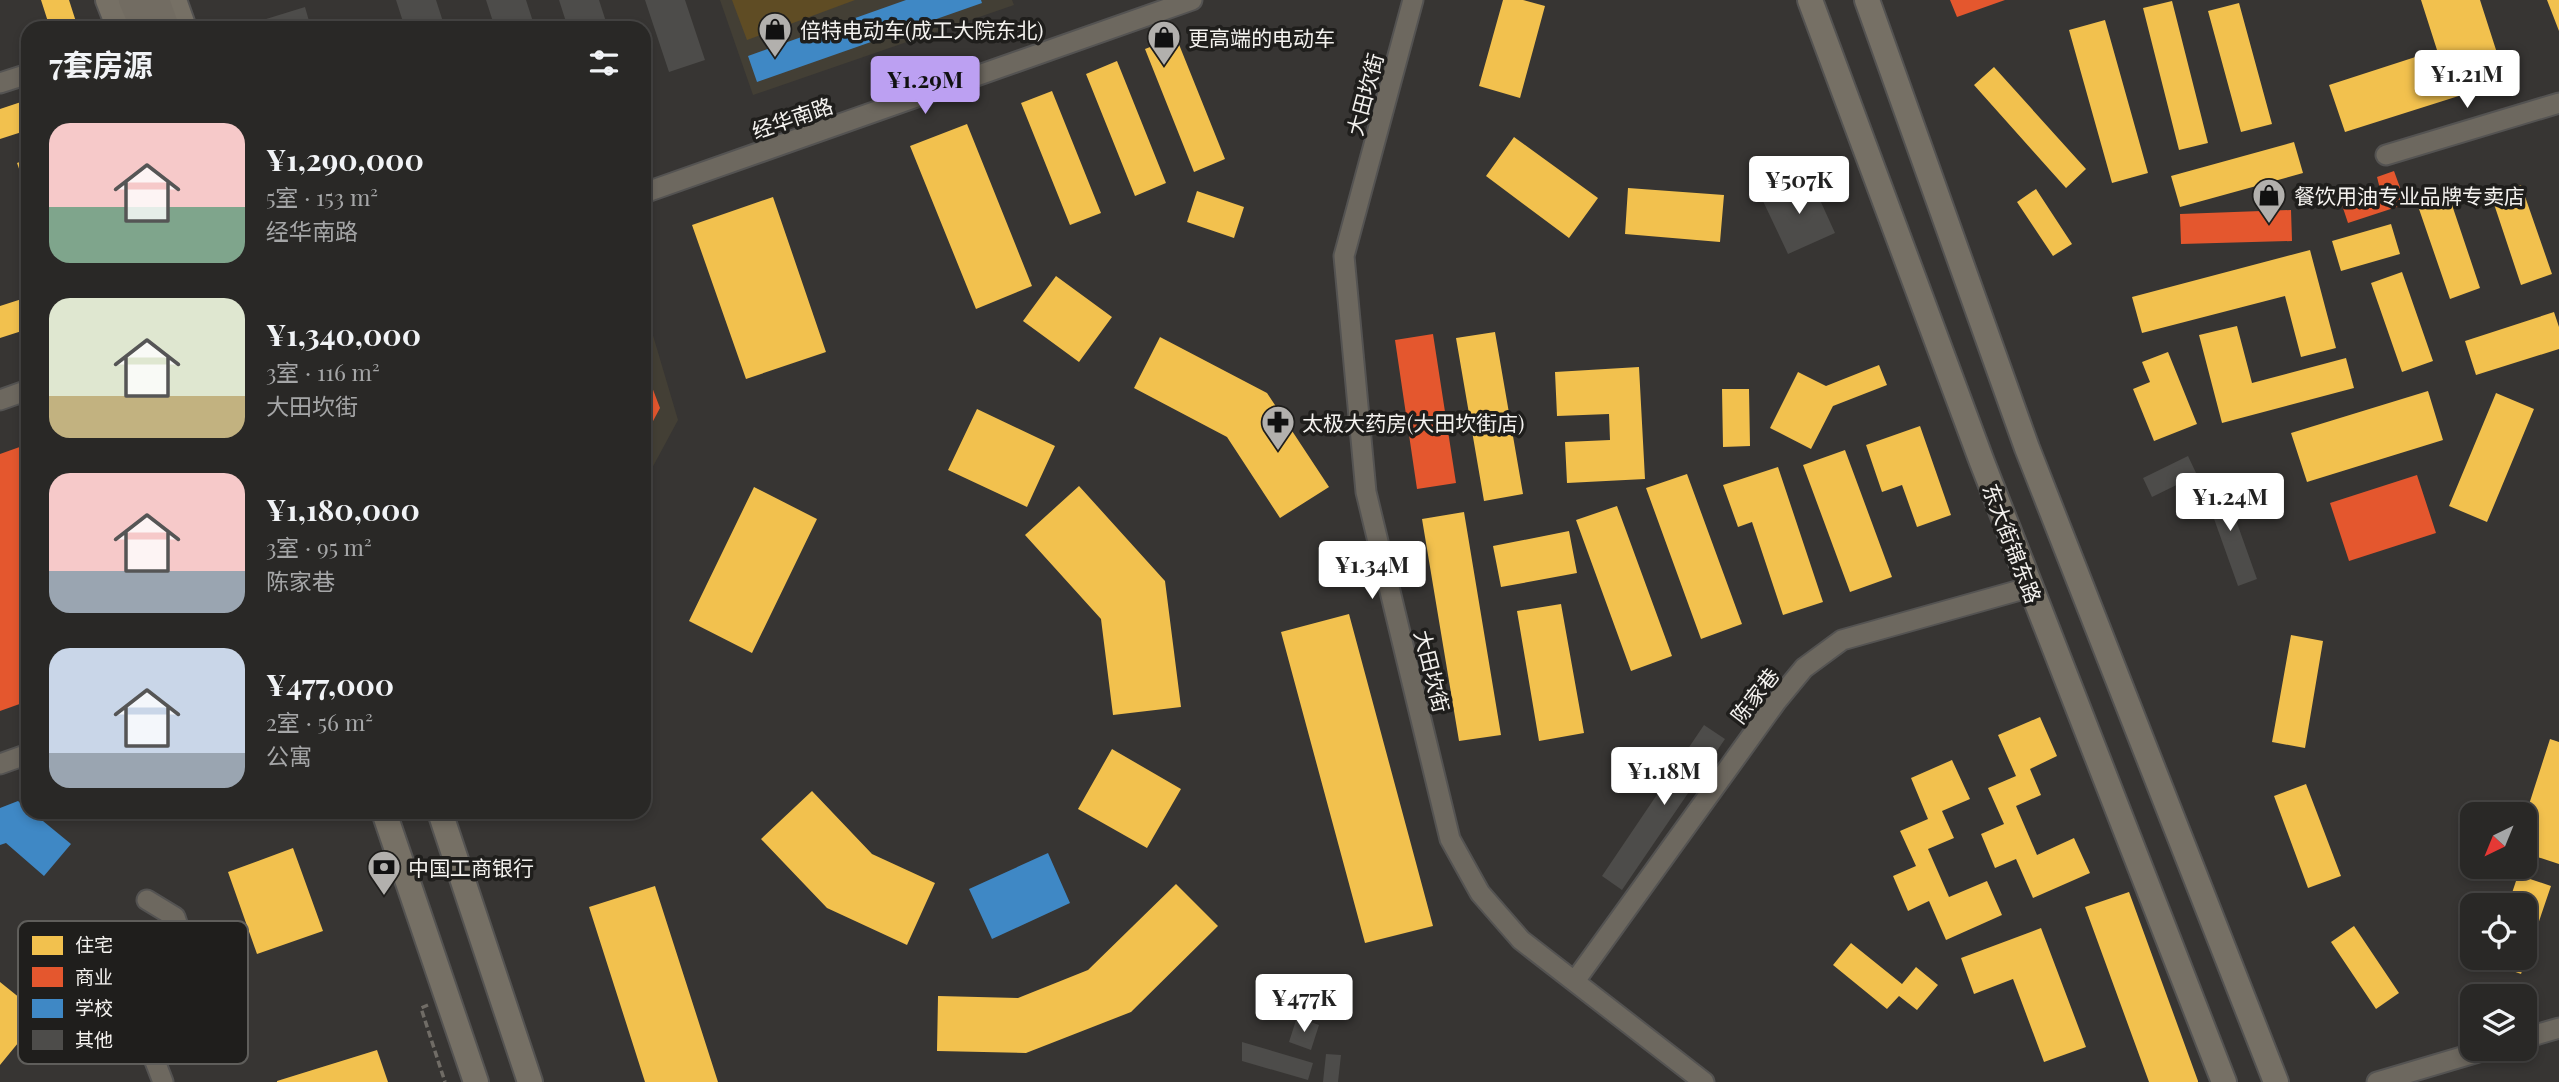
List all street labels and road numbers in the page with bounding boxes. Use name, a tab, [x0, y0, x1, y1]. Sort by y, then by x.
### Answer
street label: 大田坎街	[1340, 50, 1388, 138]
street label: 经华南路	[748, 90, 836, 144]
street label: 东大街锦东路	[1977, 479, 2049, 607]
street label: 大田坎街	[1409, 627, 1457, 715]
street label: 陈家巷	[1724, 662, 1784, 728]

